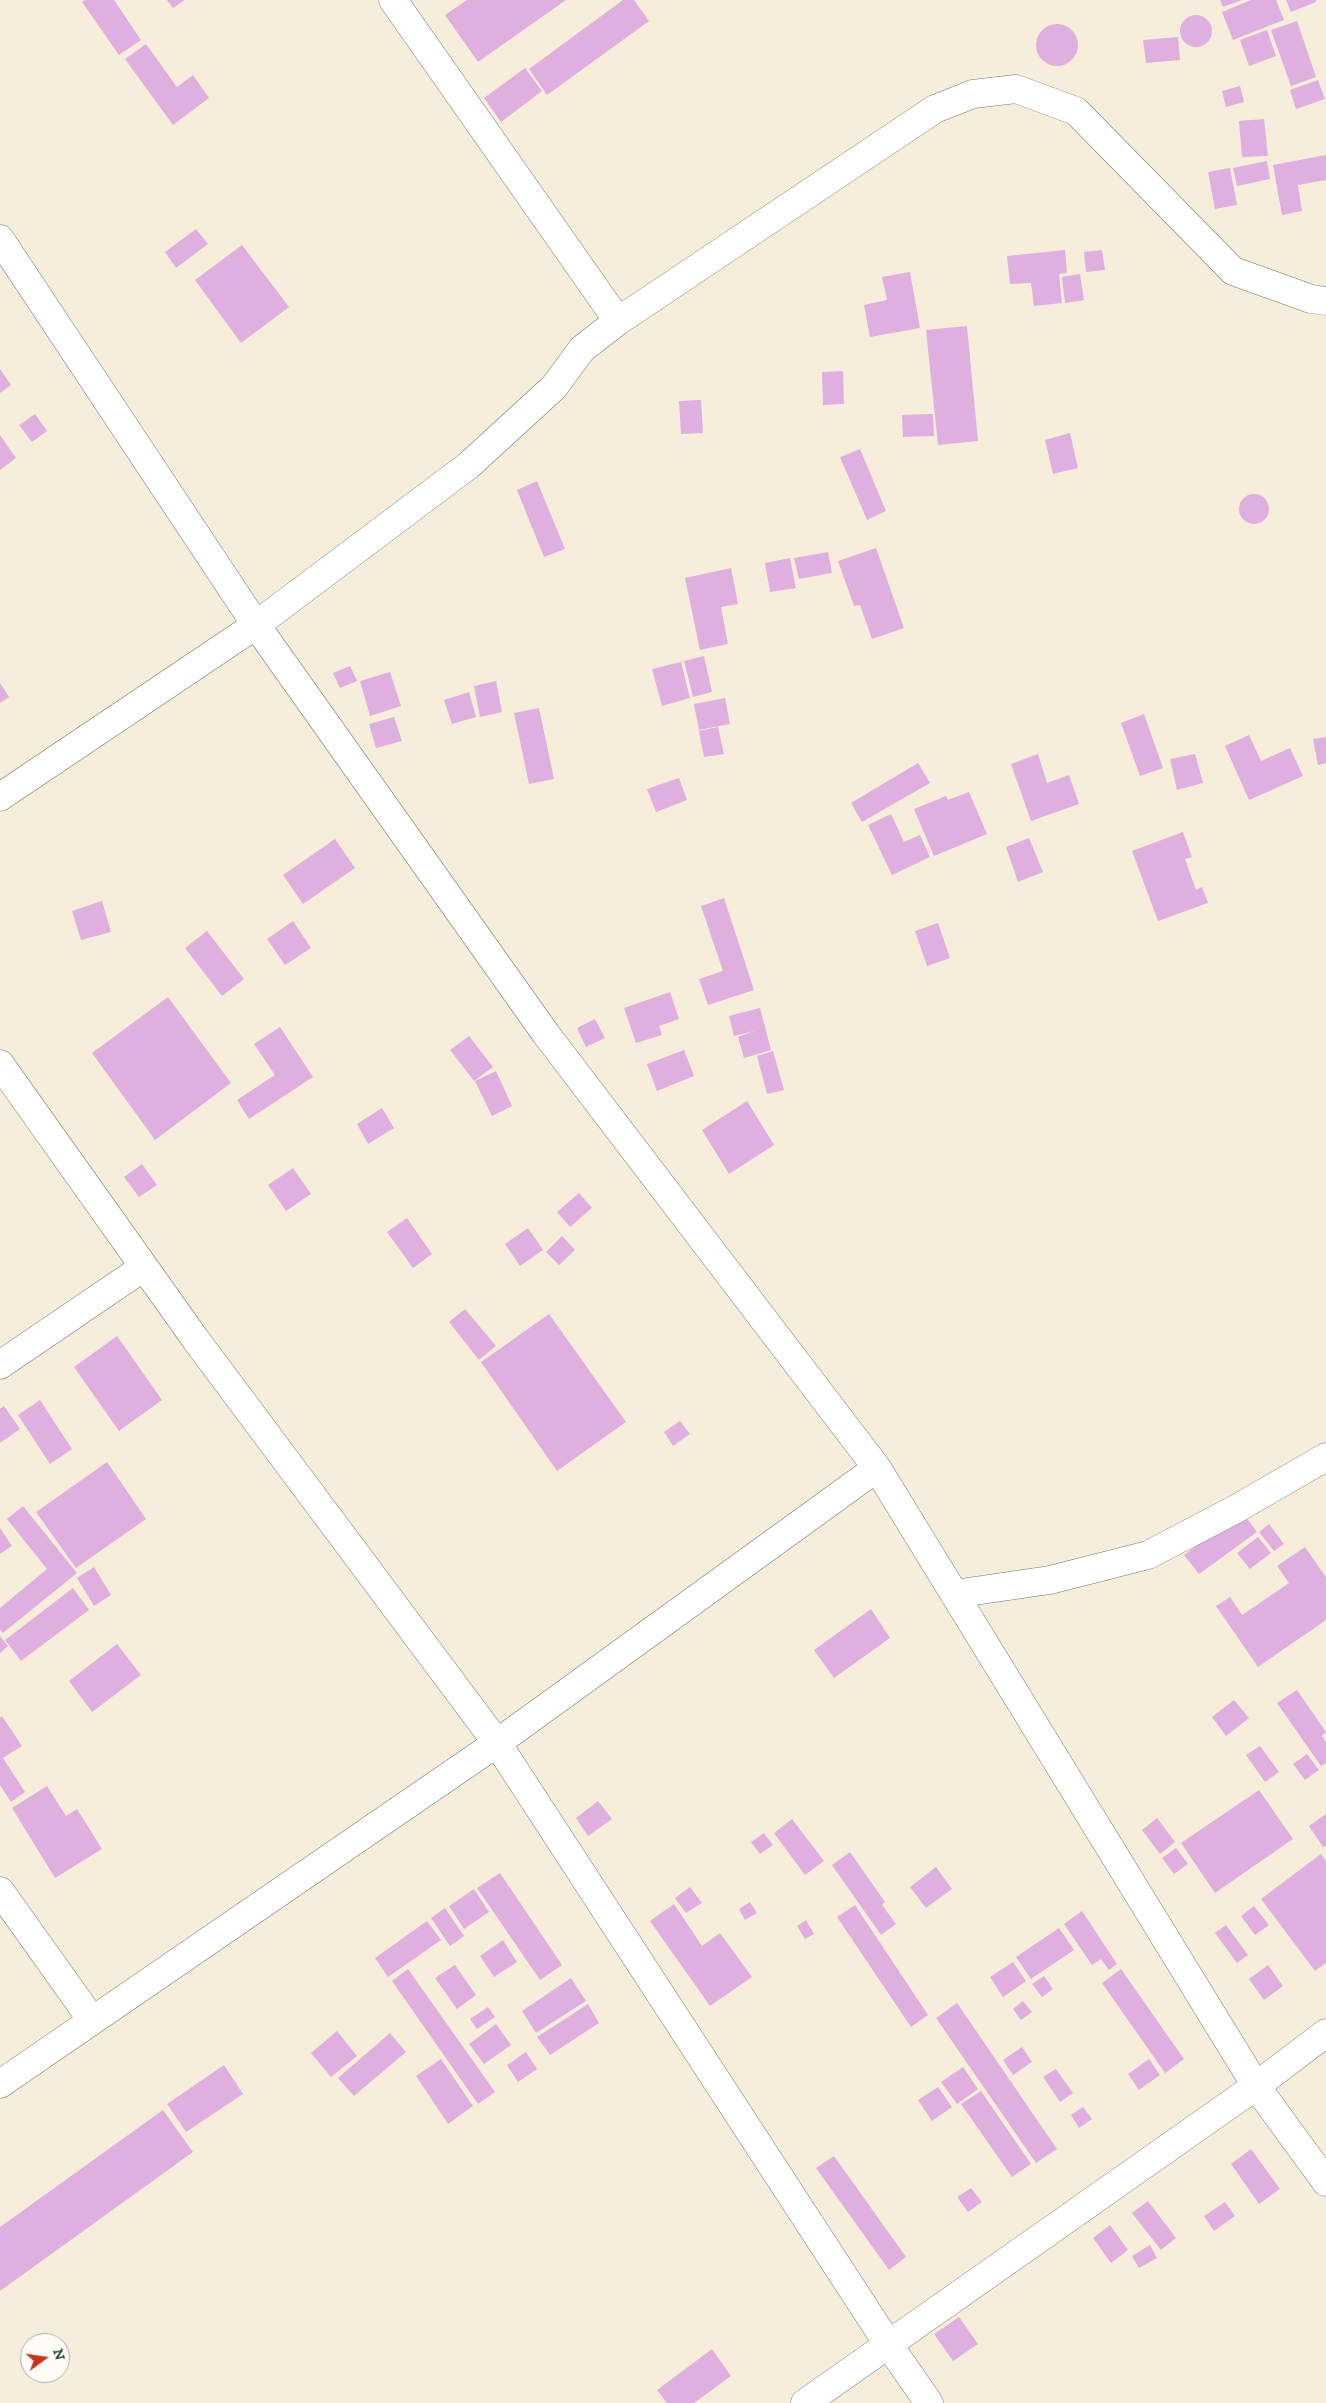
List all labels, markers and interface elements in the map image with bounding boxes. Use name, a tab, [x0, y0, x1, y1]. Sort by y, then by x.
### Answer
north arrow	[20, 2333, 70, 2383]
text: N	[48, 2347, 69, 2362]

